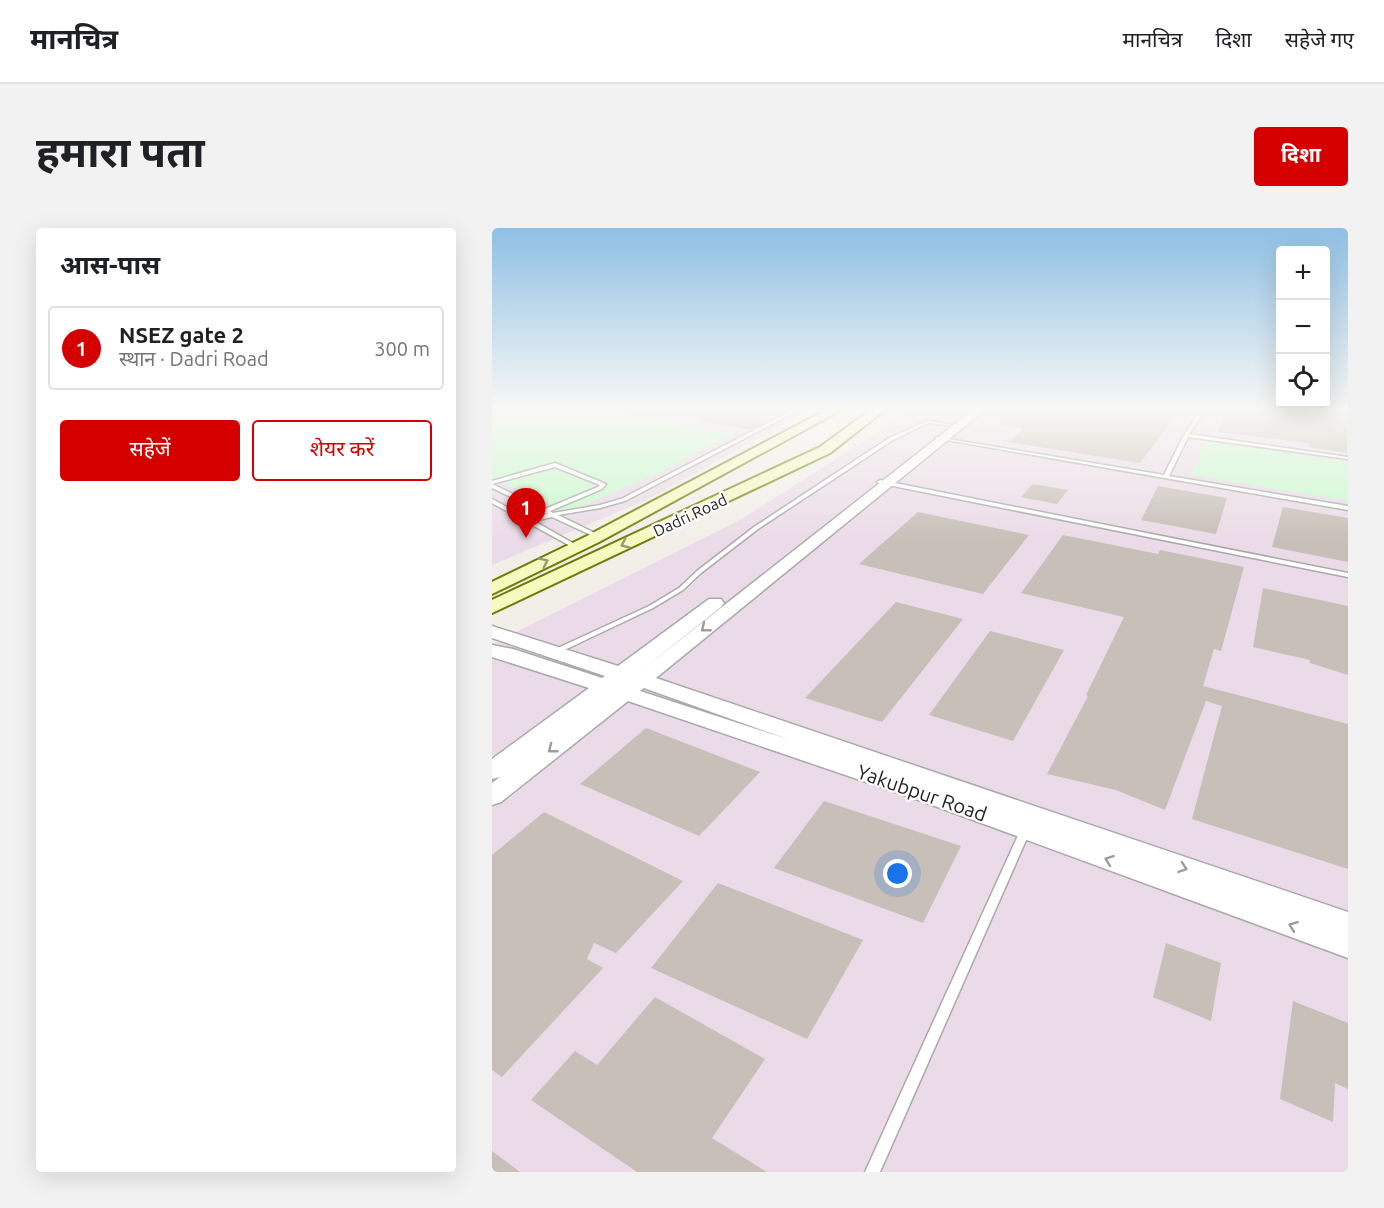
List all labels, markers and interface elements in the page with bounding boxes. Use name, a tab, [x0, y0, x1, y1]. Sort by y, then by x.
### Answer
text: मानचित्र	[30, 23, 118, 54]
text: मानचित्र	[1122, 27, 1183, 51]
text: दिशा	[1216, 27, 1252, 51]
text: सहेजे गए	[1285, 27, 1354, 51]
button: दिशा	[1254, 127, 1348, 186]
text: हमारा पता	[36, 128, 205, 175]
map controls	[1276, 246, 1330, 408]
button: +	[1276, 246, 1330, 300]
text: आस-पास	[60, 250, 160, 279]
button: −	[1276, 300, 1330, 354]
text: NSEZ gate 2	[119, 322, 244, 347]
text: 1	[76, 337, 87, 360]
text: 300 m	[374, 337, 430, 360]
text: स्थान · Dadri Road	[119, 347, 269, 370]
button: locate	[1276, 354, 1330, 408]
button: सहेजें	[60, 420, 240, 481]
button: शेयर करें	[252, 420, 432, 481]
pin: 1	[507, 488, 546, 538]
street label: Dadri Road	[650, 490, 730, 540]
one-way arrow	[621, 537, 632, 549]
one-way arrow	[538, 558, 549, 570]
one-way arrow	[701, 621, 712, 632]
one-way arrow	[548, 742, 559, 753]
street label: Yakubpur Road	[854, 760, 990, 825]
one-way arrow	[1104, 854, 1115, 867]
your location	[883, 859, 912, 888]
one-way arrow	[1177, 860, 1188, 873]
one-way arrow	[1288, 921, 1299, 934]

